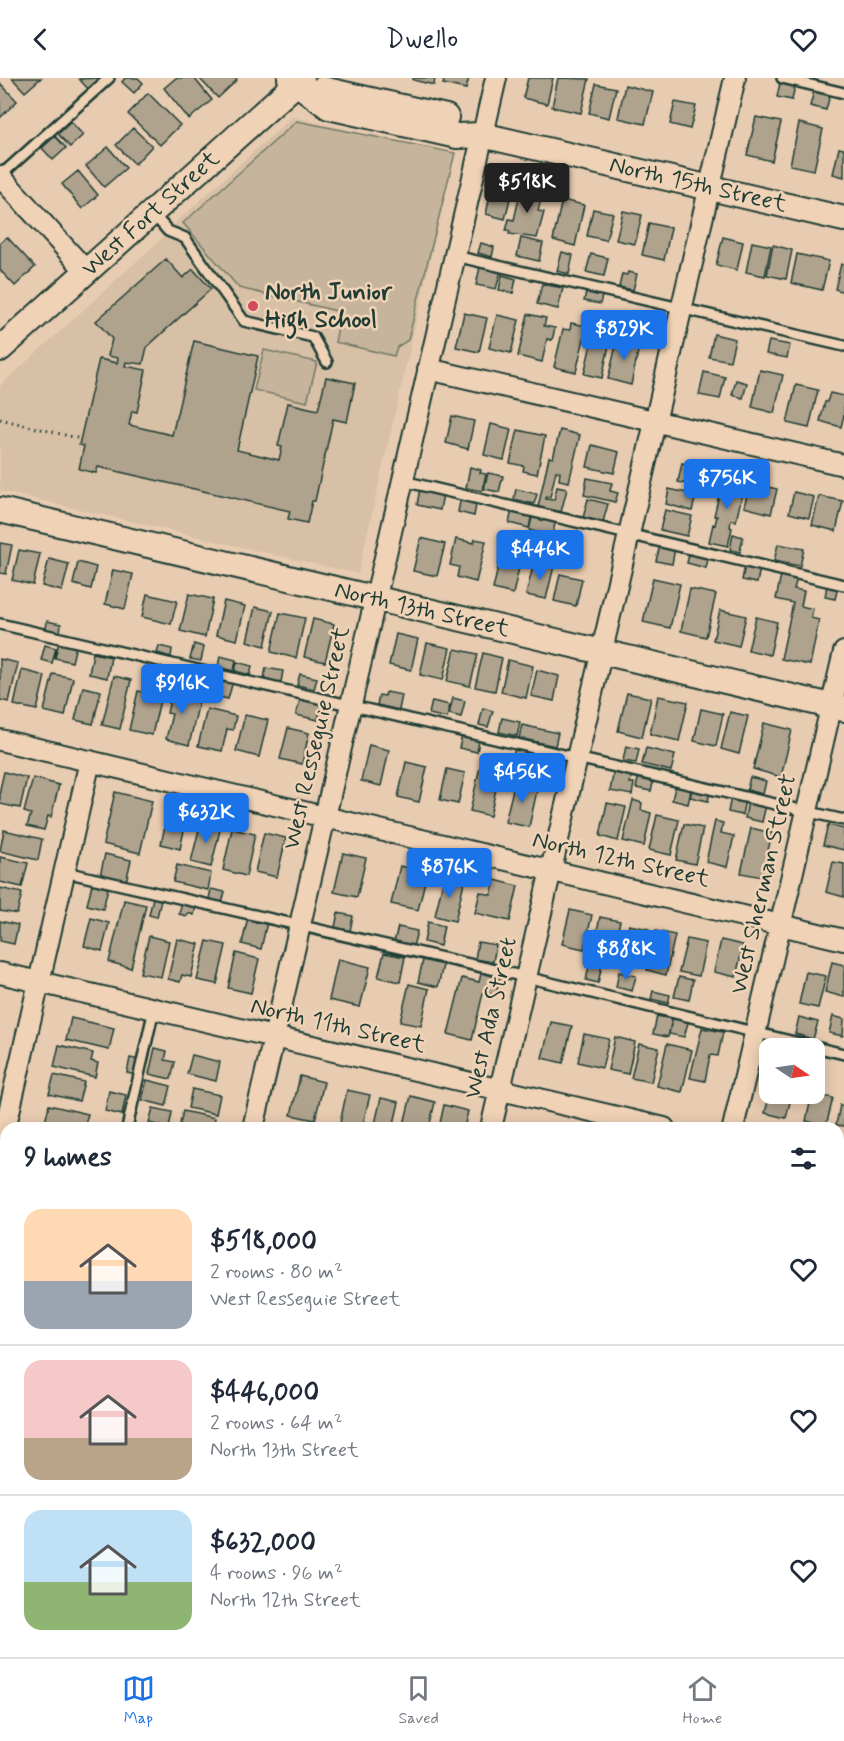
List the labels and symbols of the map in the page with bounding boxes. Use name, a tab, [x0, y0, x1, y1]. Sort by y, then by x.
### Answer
street label: West Fort Street	[76, 144, 226, 284]
street label: North 15th Street	[606, 150, 790, 220]
pin: $518K	[485, 163, 569, 214]
place label: North Junior High School	[265, 277, 393, 339]
marker: North Junior High School	[246, 299, 260, 313]
pin: $829K	[582, 310, 666, 361]
pin: $756K	[685, 459, 769, 510]
pin: $446K	[498, 530, 582, 581]
street label: North 13th Street	[332, 575, 512, 645]
street label: West Resseguie Street	[276, 623, 358, 853]
pin: $916K	[140, 664, 224, 715]
pin: $456K	[480, 753, 564, 804]
street label: West Sherman Street	[724, 771, 804, 997]
pin: $632K	[164, 793, 248, 844]
street label: North 12th Street	[529, 825, 713, 895]
pin: $876K	[407, 848, 491, 899]
pin: $888K	[584, 930, 668, 981]
street label: West Ada Street	[457, 934, 525, 1102]
street label: North 11th Street	[247, 991, 429, 1061]
north arrow	[759, 1038, 825, 1104]

